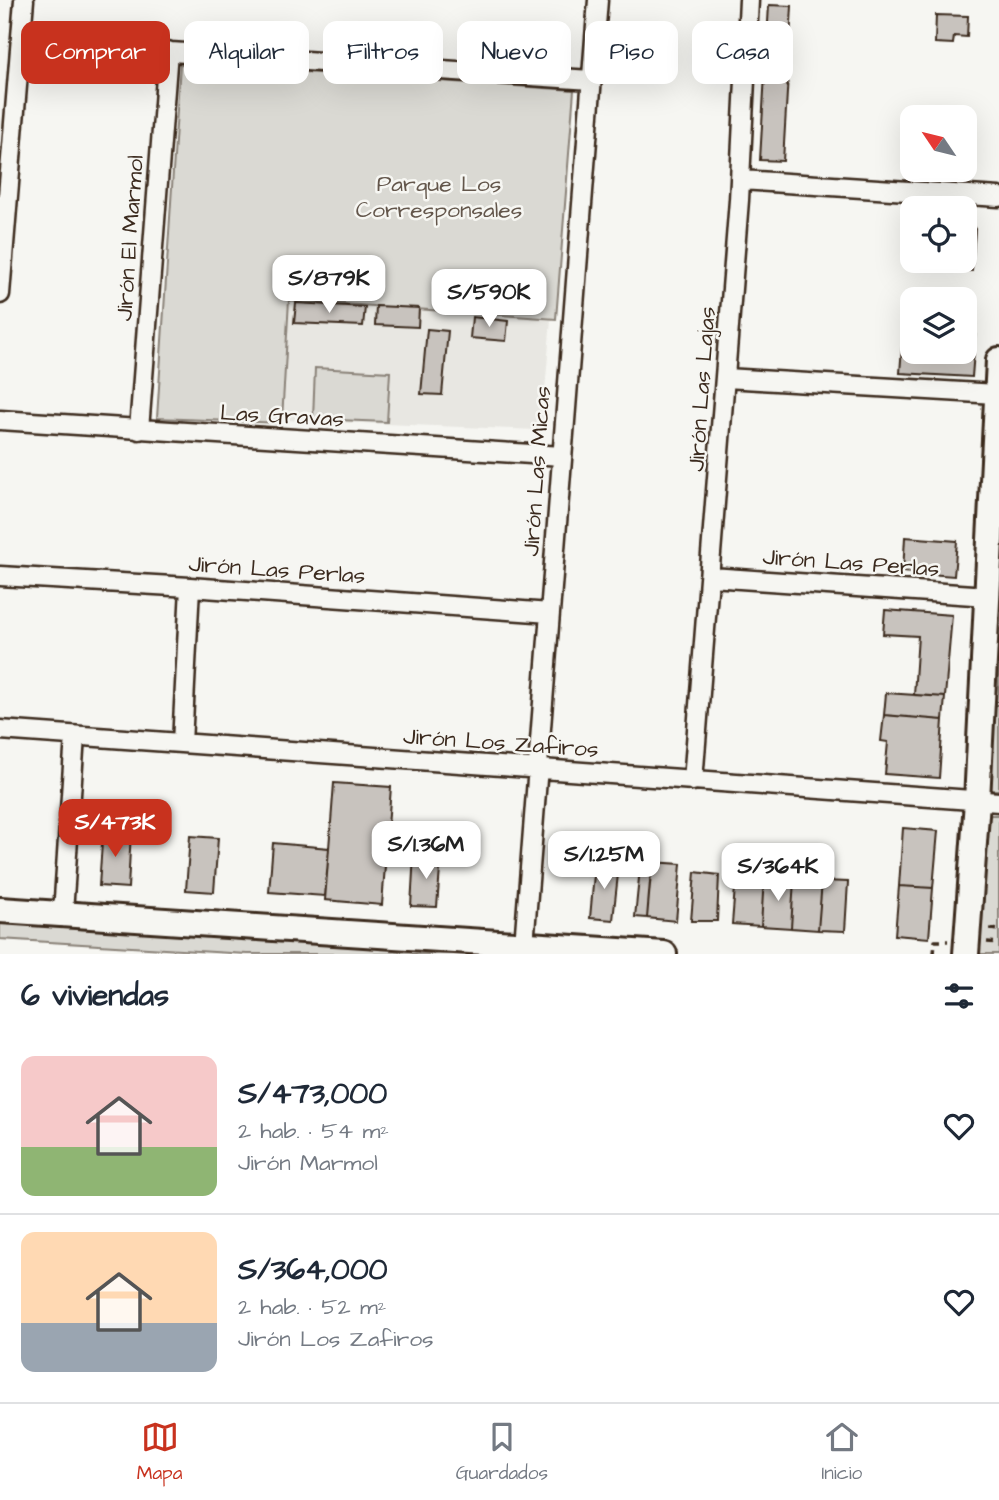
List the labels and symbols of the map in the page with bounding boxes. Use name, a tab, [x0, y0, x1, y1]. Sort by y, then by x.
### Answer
north arrow	[900, 105, 976, 182]
street label: Jirón El Marmol	[108, 154, 152, 322]
park label: Parque Los Corresponsales	[356, 168, 522, 226]
pin: S/879K	[272, 256, 386, 315]
pin: S/590K	[432, 270, 546, 329]
street label: Jirón Las Lajas	[680, 305, 724, 473]
street label: Jirón Las Micas	[515, 385, 559, 557]
street label: Las Gravas	[219, 397, 345, 435]
street label: Jirón Las Perlas	[762, 541, 940, 585]
street label: Jirón Las Perlas	[188, 548, 366, 592]
street label: Jirón Los Zafiros	[402, 720, 600, 766]
pin: S/473K	[58, 800, 172, 859]
pin: S/1.36M	[361, 822, 491, 881]
pin: S/1.25M	[539, 832, 669, 891]
pin: S/364K	[721, 844, 835, 903]

